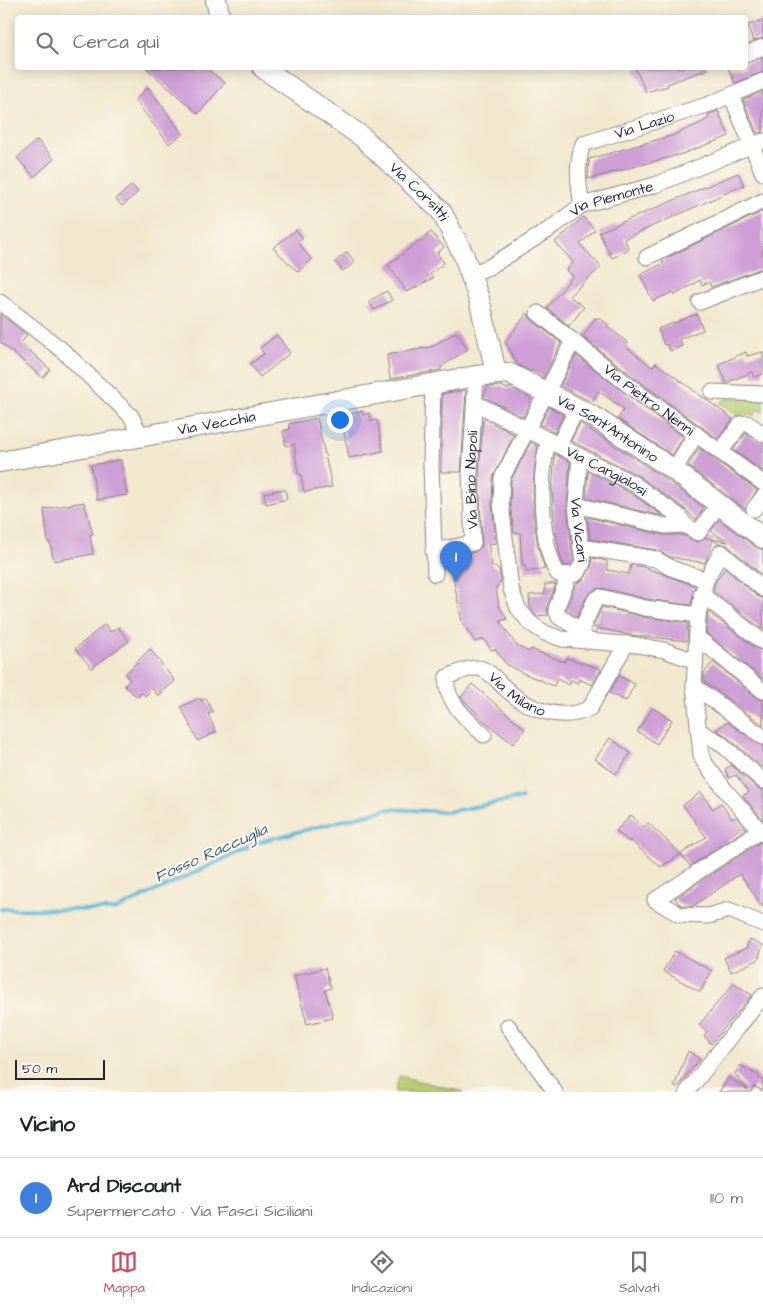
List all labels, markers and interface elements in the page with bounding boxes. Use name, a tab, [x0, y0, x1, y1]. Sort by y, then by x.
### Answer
search box	[15, 15, 748, 70]
icon: search	[33, 29, 61, 57]
text: Cerca qui	[73, 29, 159, 56]
street label: Via Lazio	[612, 105, 677, 144]
street label: Via Corsitti	[385, 157, 455, 225]
street label: Via Piemonte	[565, 175, 656, 222]
street label: Via Pietro Nenni	[599, 359, 700, 441]
street label: Via Sant'Antonino	[553, 389, 663, 468]
street label: Via Vecchia	[176, 405, 258, 440]
your location	[327, 407, 353, 433]
street label: Via Bino Napoli	[459, 429, 483, 530]
street label: Via Cangialosi	[562, 441, 652, 501]
street label: Via Vicari	[565, 497, 593, 564]
pin: 1	[440, 541, 472, 582]
street label: Via Milano	[484, 667, 549, 722]
water label: Fosso Raccuglia	[151, 818, 272, 889]
scale bar	[15, 1057, 105, 1080]
text: 50 m	[22, 1059, 57, 1079]
text: Vicino	[20, 1110, 75, 1139]
text: Ard Discount	[67, 1173, 181, 1200]
text: 1	[35, 1187, 37, 1209]
text: 110 m	[710, 1187, 743, 1209]
text: Supermercato · Via Fasci Siciliani	[67, 1200, 312, 1222]
tab: Mappa	[103, 1248, 145, 1298]
tab: Indicazioni	[352, 1248, 412, 1298]
tab: Salvati	[619, 1248, 660, 1298]

